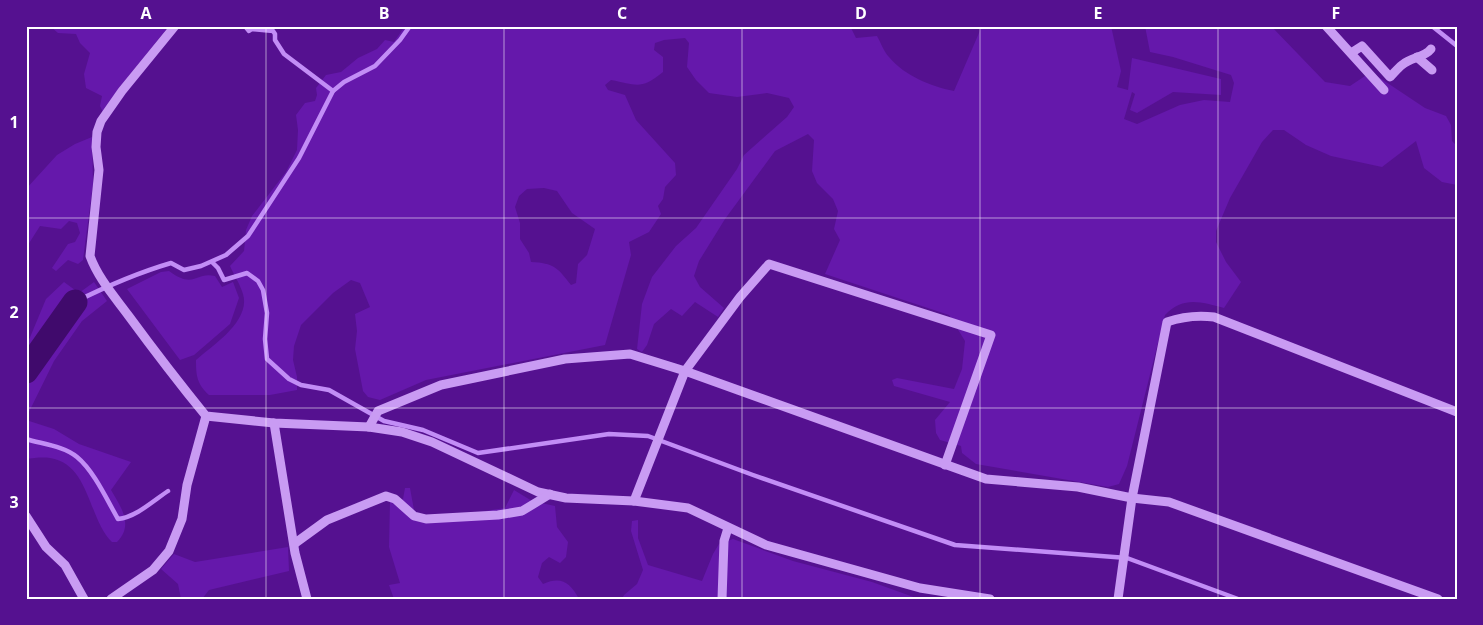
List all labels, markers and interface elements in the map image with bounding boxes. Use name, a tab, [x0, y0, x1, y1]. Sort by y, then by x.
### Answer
text: A	[140, 2, 152, 24]
text: B	[379, 2, 389, 24]
text: C	[617, 2, 627, 24]
text: D	[855, 2, 867, 24]
text: E	[1094, 2, 1103, 24]
text: F	[1332, 2, 1340, 24]
text: 1	[9, 111, 19, 133]
text: 2	[9, 301, 19, 323]
text: 3	[9, 491, 19, 513]

